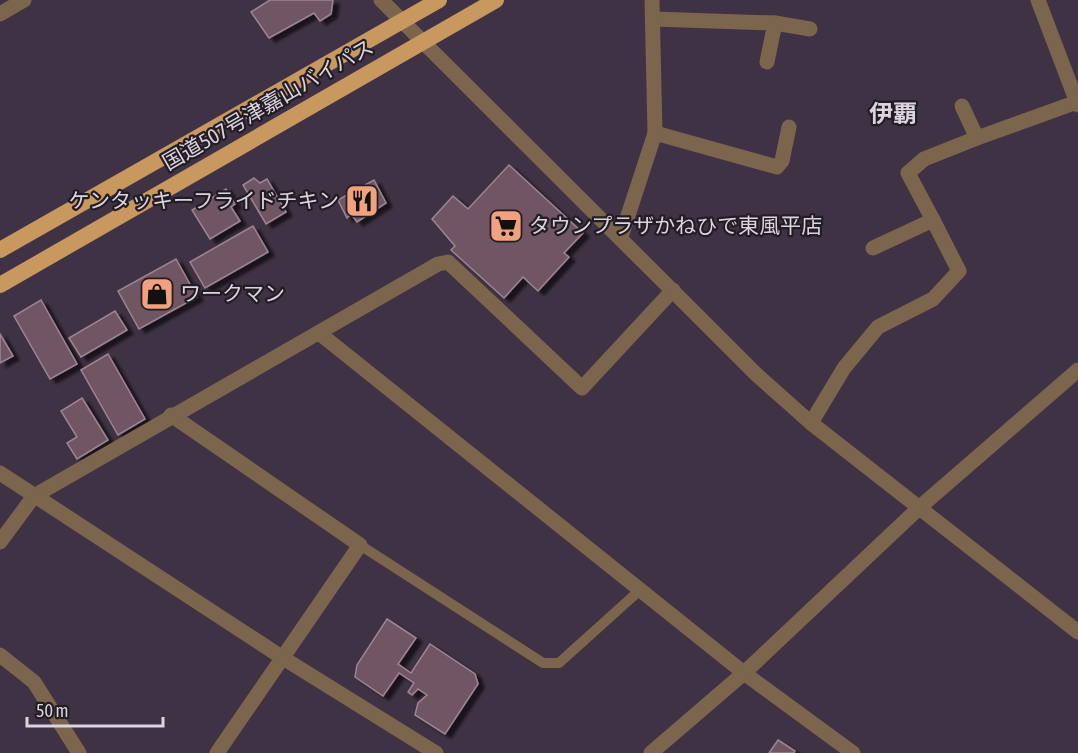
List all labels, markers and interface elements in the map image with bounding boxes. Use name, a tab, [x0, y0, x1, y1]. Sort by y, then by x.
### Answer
street label: 国道507号津嘉山バイパス	[158, 34, 377, 174]
district label: 伊覇	[869, 100, 917, 127]
restaurant icon: ケンタッキーフライドチキン	[344, 183, 380, 219]
place label: ケンタッキーフライドチキン	[69, 188, 339, 212]
supermarket icon: タウンプラザかねひで東風平店	[488, 208, 524, 244]
place label: タウンプラザかねひで東風平店	[529, 213, 822, 237]
shop icon: ワークマン	[139, 276, 175, 312]
place label: ワークマン	[180, 281, 285, 305]
scale bar	[27, 690, 164, 728]
text: 50 m	[36, 700, 68, 721]

